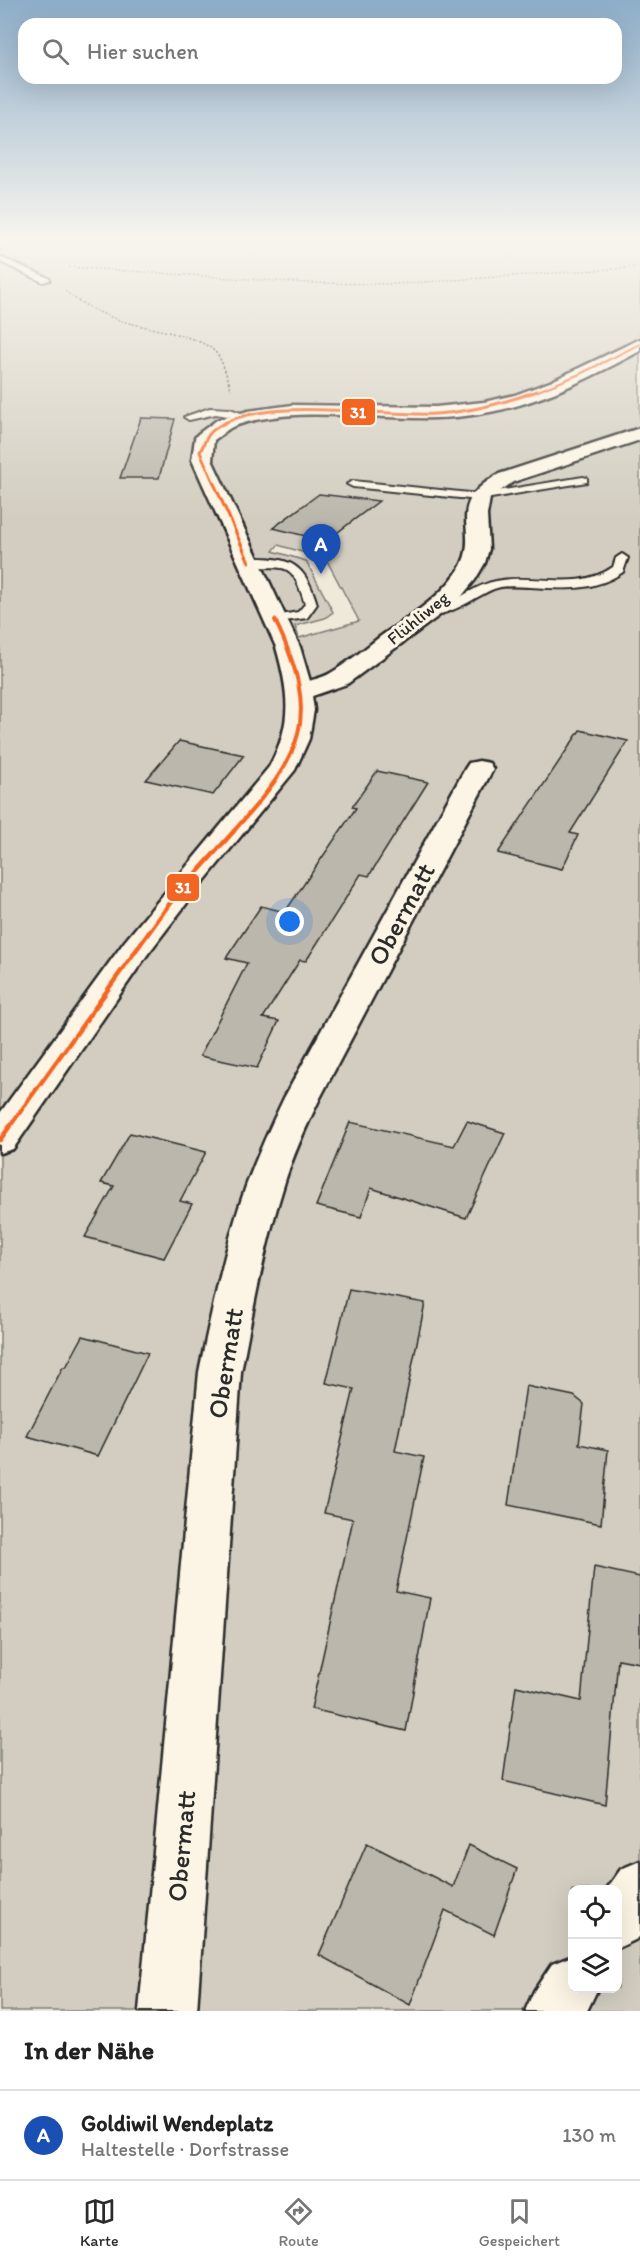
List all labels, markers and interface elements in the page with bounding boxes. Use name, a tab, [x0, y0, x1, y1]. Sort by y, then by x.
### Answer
search box	[18, 18, 622, 84]
icon: search	[39, 35, 72, 68]
text: Hier suchen	[87, 38, 198, 65]
line badge: 31	[341, 398, 376, 426]
text: 31	[350, 403, 367, 422]
pin: A	[302, 524, 340, 574]
street label: Flühliweg	[383, 586, 454, 650]
street label: Obermatt	[360, 857, 442, 971]
line badge: 31	[166, 873, 200, 902]
text: 31	[175, 878, 192, 897]
your location	[275, 907, 304, 936]
street label: Obermatt	[200, 1305, 250, 1421]
street label: Obermatt	[160, 1789, 202, 1903]
map controls	[568, 1885, 622, 1993]
button: locate	[568, 1885, 622, 1939]
button: layers	[568, 1939, 622, 1993]
text: In der Nähe	[24, 2034, 154, 2066]
text: Goldiwil Wendeplatz	[81, 2110, 273, 2137]
text: A	[37, 2123, 50, 2147]
text: 130 m	[562, 2123, 616, 2147]
text: Haltestelle · Dorfstrasse	[81, 2137, 289, 2161]
tab: Karte	[80, 2195, 119, 2250]
tab: Route	[279, 2195, 319, 2250]
tab: Gespeichert	[479, 2195, 560, 2250]

